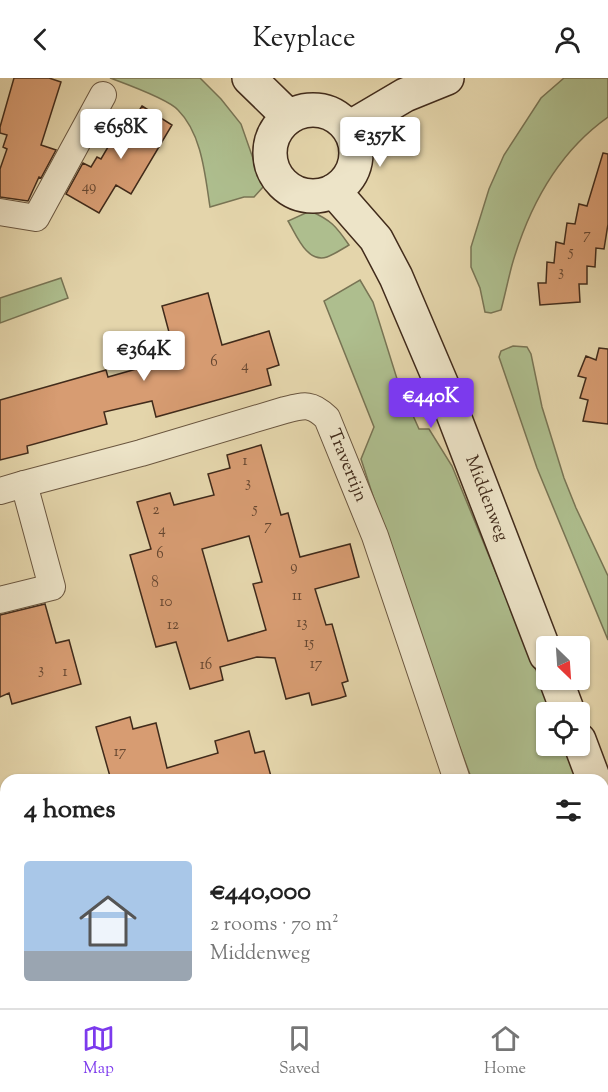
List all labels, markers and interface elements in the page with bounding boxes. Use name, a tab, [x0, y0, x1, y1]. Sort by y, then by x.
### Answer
text: Keyplace	[252, 20, 356, 59]
icon: back	[24, 23, 57, 56]
icon: person	[551, 23, 584, 56]
pin: €658K	[79, 109, 163, 160]
text: €658K	[94, 114, 148, 143]
pin: €357K	[338, 117, 422, 168]
text: €357K	[354, 122, 406, 151]
house number: 49	[82, 177, 96, 198]
house number: 7	[583, 225, 591, 246]
house number: 5	[567, 242, 574, 263]
house number: 3	[558, 262, 564, 283]
pin: €364K	[102, 331, 186, 382]
text: €364K	[117, 336, 171, 365]
house number: 6	[210, 352, 218, 373]
house number: 4	[241, 356, 249, 377]
pin: €440K	[389, 378, 473, 429]
text: €440K	[403, 383, 459, 412]
street label: Travertijn	[320, 425, 373, 507]
house number: 1	[242, 451, 248, 472]
street label: Middenweg	[457, 452, 514, 546]
house number: 3	[245, 473, 251, 494]
house number: 5	[251, 499, 258, 520]
house number: 2	[152, 500, 160, 521]
house number: 7	[264, 516, 272, 537]
house number: 4	[158, 520, 166, 541]
house number: 6	[156, 544, 164, 565]
house number: 9	[290, 557, 298, 578]
house number: 8	[151, 573, 159, 594]
house number: 11	[292, 586, 302, 607]
house number: 10	[160, 592, 173, 613]
house number: 13	[296, 613, 308, 634]
house number: 12	[167, 615, 179, 636]
house number: 15	[304, 633, 314, 654]
north arrow	[536, 636, 590, 690]
map controls	[536, 636, 590, 756]
house number: 17	[310, 654, 323, 675]
house number: 16	[200, 655, 212, 676]
house number: 3	[38, 660, 44, 681]
house number: 1	[62, 662, 68, 683]
button: locate	[536, 702, 590, 756]
house number: 17	[114, 742, 127, 763]
text: 4 homes	[24, 792, 115, 829]
icon: filters	[552, 794, 585, 827]
text: €440,000	[210, 874, 311, 911]
icon: home	[72, 885, 144, 957]
text: 2 rooms · 70 m²	[210, 911, 339, 940]
text: Middenweg	[210, 940, 310, 969]
tab: Map	[82, 1022, 115, 1081]
tab: Saved	[279, 1022, 320, 1081]
tab: Home	[484, 1022, 526, 1081]

